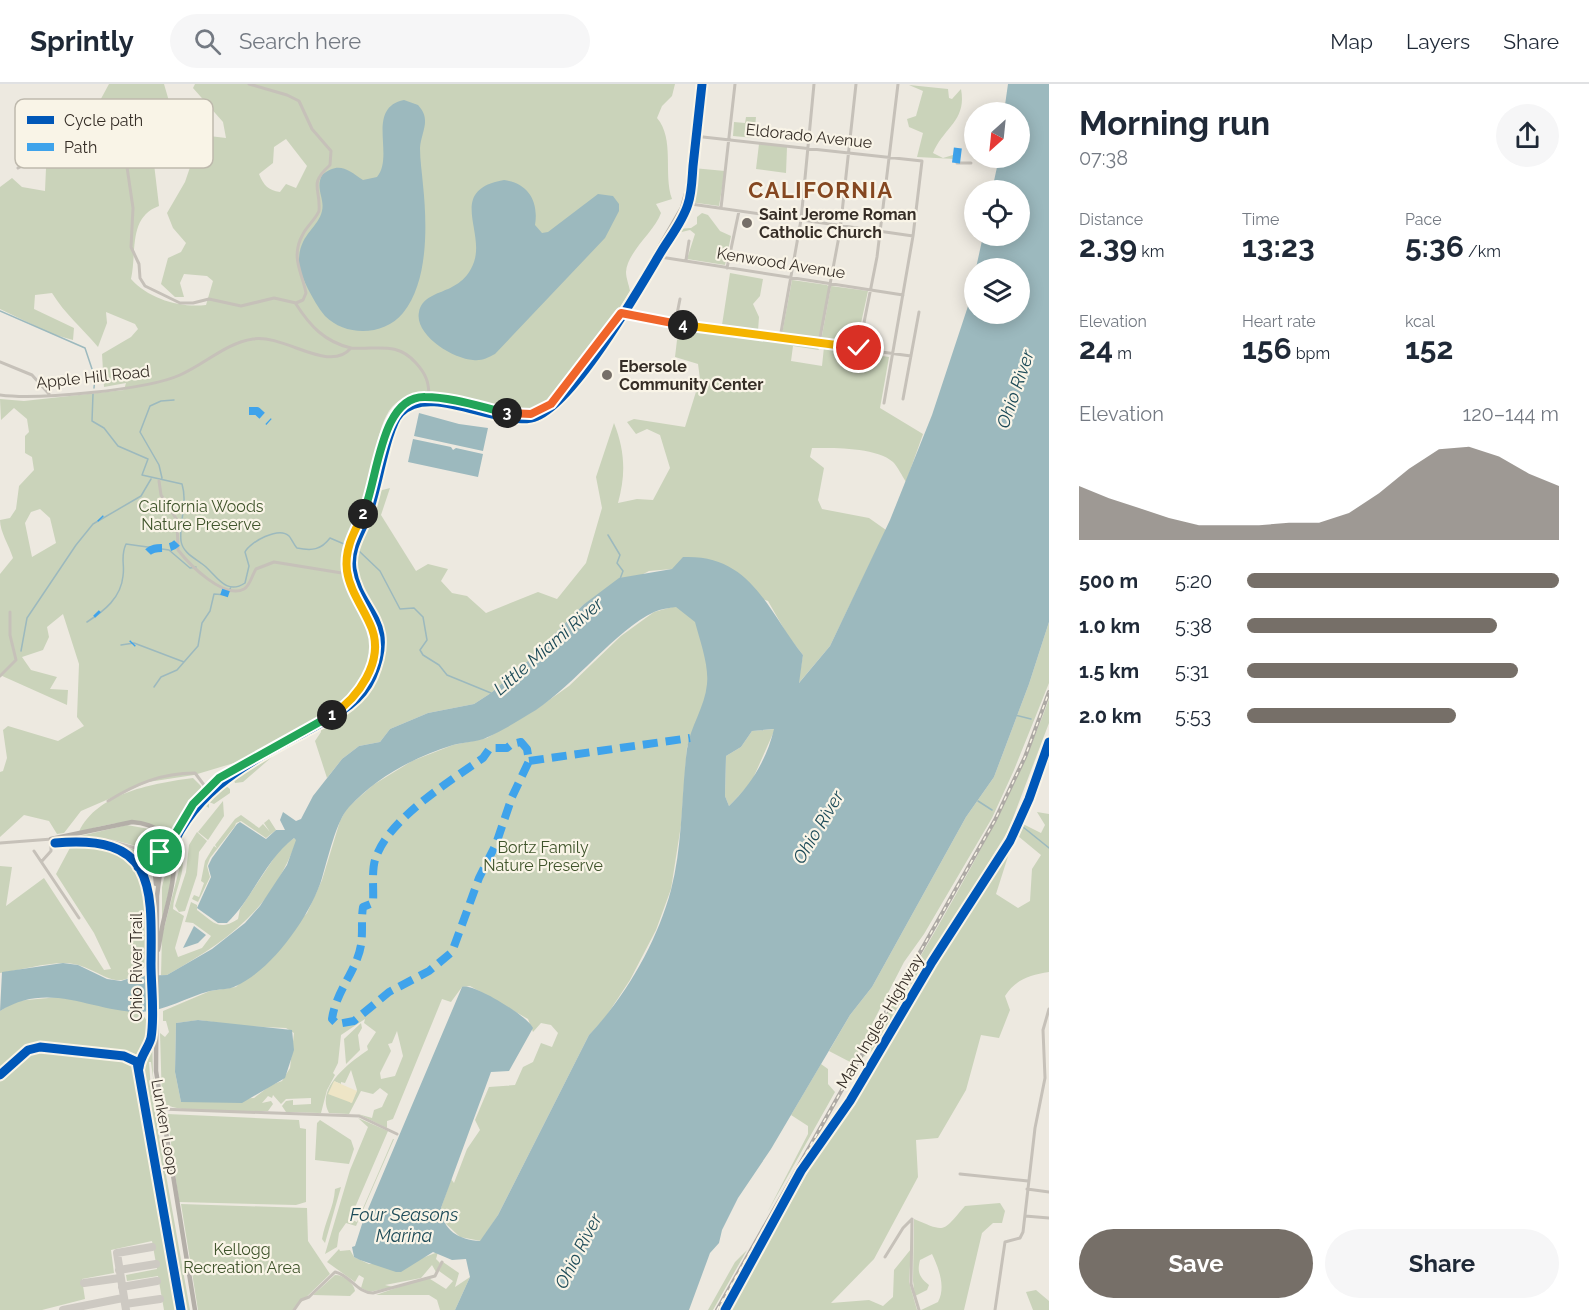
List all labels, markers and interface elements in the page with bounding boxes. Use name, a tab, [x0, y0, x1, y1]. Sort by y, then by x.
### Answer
search box	[170, 14, 590, 68]
text: Sprintly	[30, 25, 134, 58]
icon: search	[191, 25, 224, 58]
text: Search here	[239, 28, 361, 54]
text: Map	[1330, 29, 1373, 54]
text: Layers	[1406, 29, 1470, 54]
text: Share	[1503, 29, 1559, 54]
legend	[15, 99, 213, 168]
north arrow	[964, 102, 1030, 168]
map controls	[964, 102, 1030, 324]
text: Morning run	[1079, 104, 1270, 143]
button: share	[1496, 104, 1559, 167]
text: Cycle path	[64, 111, 143, 130]
street label: Eldorado Avenue	[745, 120, 873, 152]
text: Path	[64, 138, 97, 157]
text: 07:38	[1079, 146, 1128, 170]
district label: CALIFORNIA	[748, 177, 894, 203]
button: locate	[964, 180, 1030, 246]
place label: Saint Jerome Roman Catholic Church	[759, 205, 916, 242]
text: Distance	[1079, 210, 1143, 229]
text: Time	[1242, 210, 1279, 229]
text: Pace	[1405, 210, 1442, 229]
marker: Saint Jerome Roman Catholic Church	[740, 216, 754, 230]
text: 2.39	[1079, 229, 1137, 264]
text: 13:23	[1242, 229, 1315, 264]
text: 5:36	[1405, 229, 1464, 264]
text: km	[1137, 242, 1164, 261]
text: /km	[1464, 242, 1501, 261]
street label: Kenwood Avenue	[715, 243, 847, 283]
button: layers	[964, 258, 1030, 324]
pin: 4	[668, 310, 698, 340]
text: Elevation	[1079, 312, 1147, 331]
text: Heart rate	[1242, 312, 1316, 331]
text: kcal	[1405, 312, 1435, 331]
text: 4	[678, 315, 688, 334]
pin	[833, 322, 884, 373]
icon: check	[842, 331, 875, 364]
text: 24	[1079, 331, 1113, 366]
text: 156	[1242, 331, 1292, 366]
text: 152	[1405, 331, 1453, 366]
text: m	[1113, 344, 1132, 363]
text: bpm	[1292, 344, 1330, 363]
water label: Ohio River	[992, 346, 1038, 431]
place label: Ebersole Community Center	[619, 357, 763, 394]
street label: Apple Hill Road	[35, 362, 151, 392]
marker: Ebersole Community Center	[600, 368, 614, 382]
pin: 3	[492, 398, 522, 428]
text: Elevation	[1079, 402, 1164, 426]
text: 120–144 m	[1463, 402, 1559, 426]
text: 3	[503, 403, 511, 422]
park label: California Woods Nature Preserve	[138, 497, 264, 534]
pin: 2	[348, 499, 378, 529]
text: 2	[358, 504, 368, 523]
text: 500 m	[1079, 569, 1138, 593]
text: 5:20	[1175, 569, 1212, 593]
water label: Little Miami River	[489, 592, 607, 699]
text: 1.0 km	[1079, 614, 1140, 638]
text: 5:38	[1175, 614, 1212, 638]
text: 1.5 km	[1079, 659, 1139, 683]
text: 5:31	[1175, 659, 1209, 683]
pin: 1	[317, 700, 347, 730]
text: 2.0 km	[1079, 704, 1142, 728]
text: 5:53	[1175, 704, 1211, 728]
text: 1	[328, 705, 336, 724]
water label: Ohio River	[788, 786, 848, 867]
pin	[134, 826, 185, 877]
icon: arrive	[143, 835, 176, 868]
park label: Bortz Family Nature Preserve	[483, 838, 603, 875]
street label: Ohio River Trail	[127, 912, 146, 1022]
street label: Mary Ingles Highway	[832, 950, 928, 1092]
street label: Lunken Loop	[147, 1078, 183, 1177]
water label: Four Seasons Marina	[350, 1204, 459, 1246]
water label: Ohio River	[550, 1209, 606, 1292]
button: Save	[1079, 1229, 1313, 1298]
button: Share	[1325, 1229, 1559, 1298]
park label: Kellogg Recreation Area	[183, 1240, 301, 1277]

